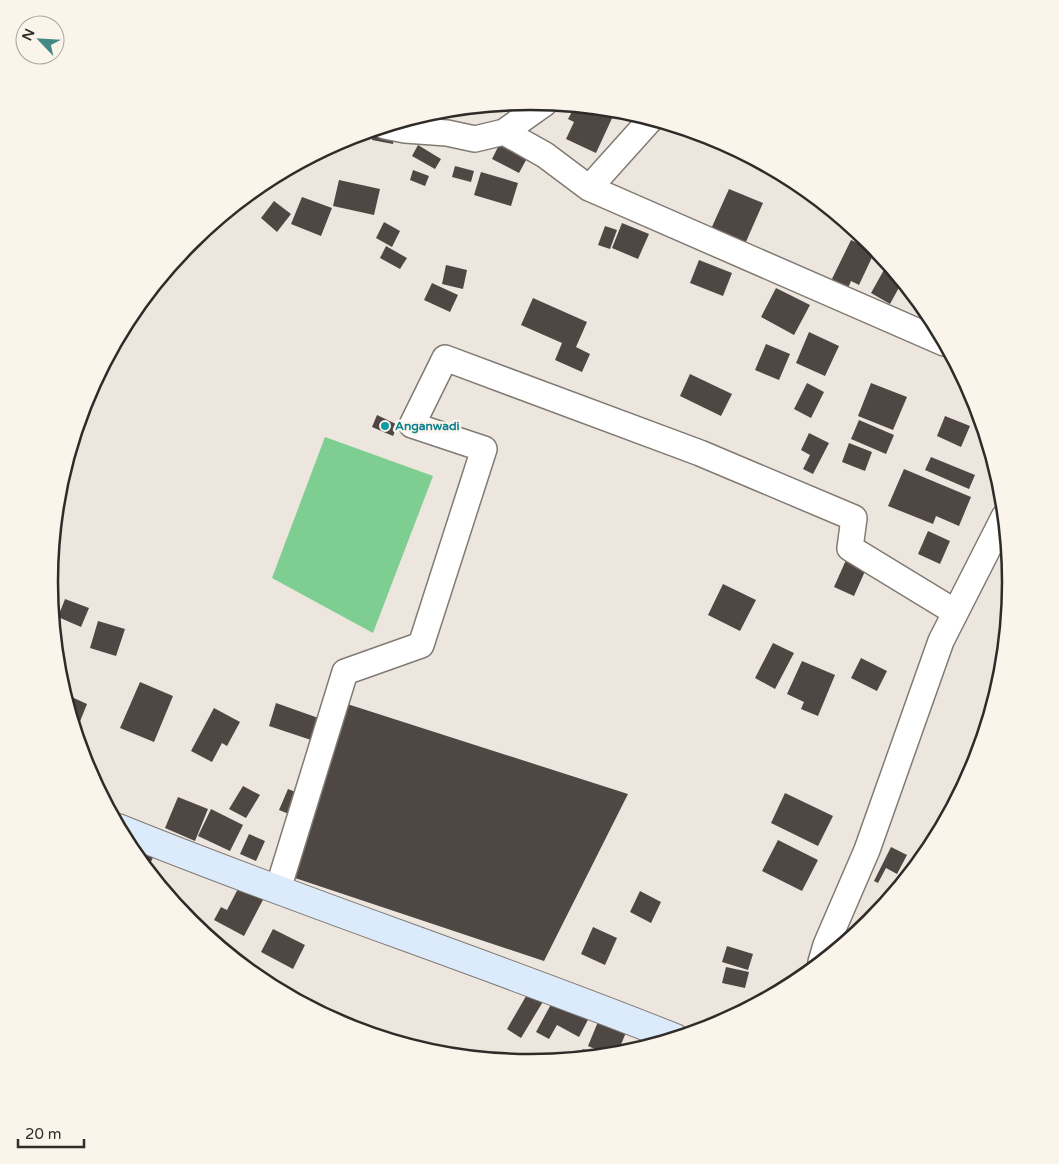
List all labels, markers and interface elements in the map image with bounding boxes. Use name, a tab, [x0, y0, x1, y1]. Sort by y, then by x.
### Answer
north arrow	[15, 15, 65, 65]
text: N	[19, 26, 39, 43]
place label: Anganwadi	[395, 419, 459, 434]
marker: Anganwadi	[379, 420, 391, 432]
scale bar	[18, 1116, 84, 1148]
text: 20 m	[25, 1125, 62, 1143]

